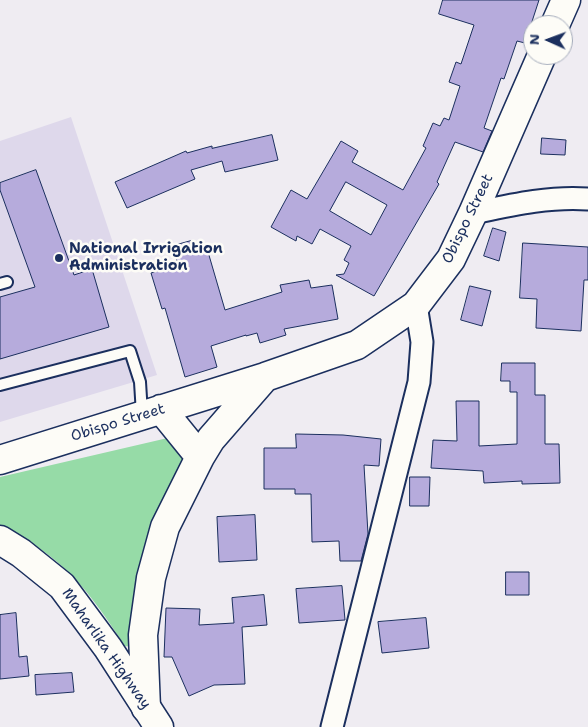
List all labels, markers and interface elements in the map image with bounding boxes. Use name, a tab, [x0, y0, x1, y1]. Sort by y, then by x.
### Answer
north arrow	[523, 15, 573, 65]
text: N	[525, 34, 543, 45]
street label: Obispo Street	[439, 171, 497, 267]
place label: National Irrigation Administration	[69, 240, 223, 275]
marker: National Irrigation Administration	[53, 252, 65, 264]
street label: Obispo Street	[69, 400, 167, 446]
street label: Maharlika Highway	[58, 585, 154, 713]

